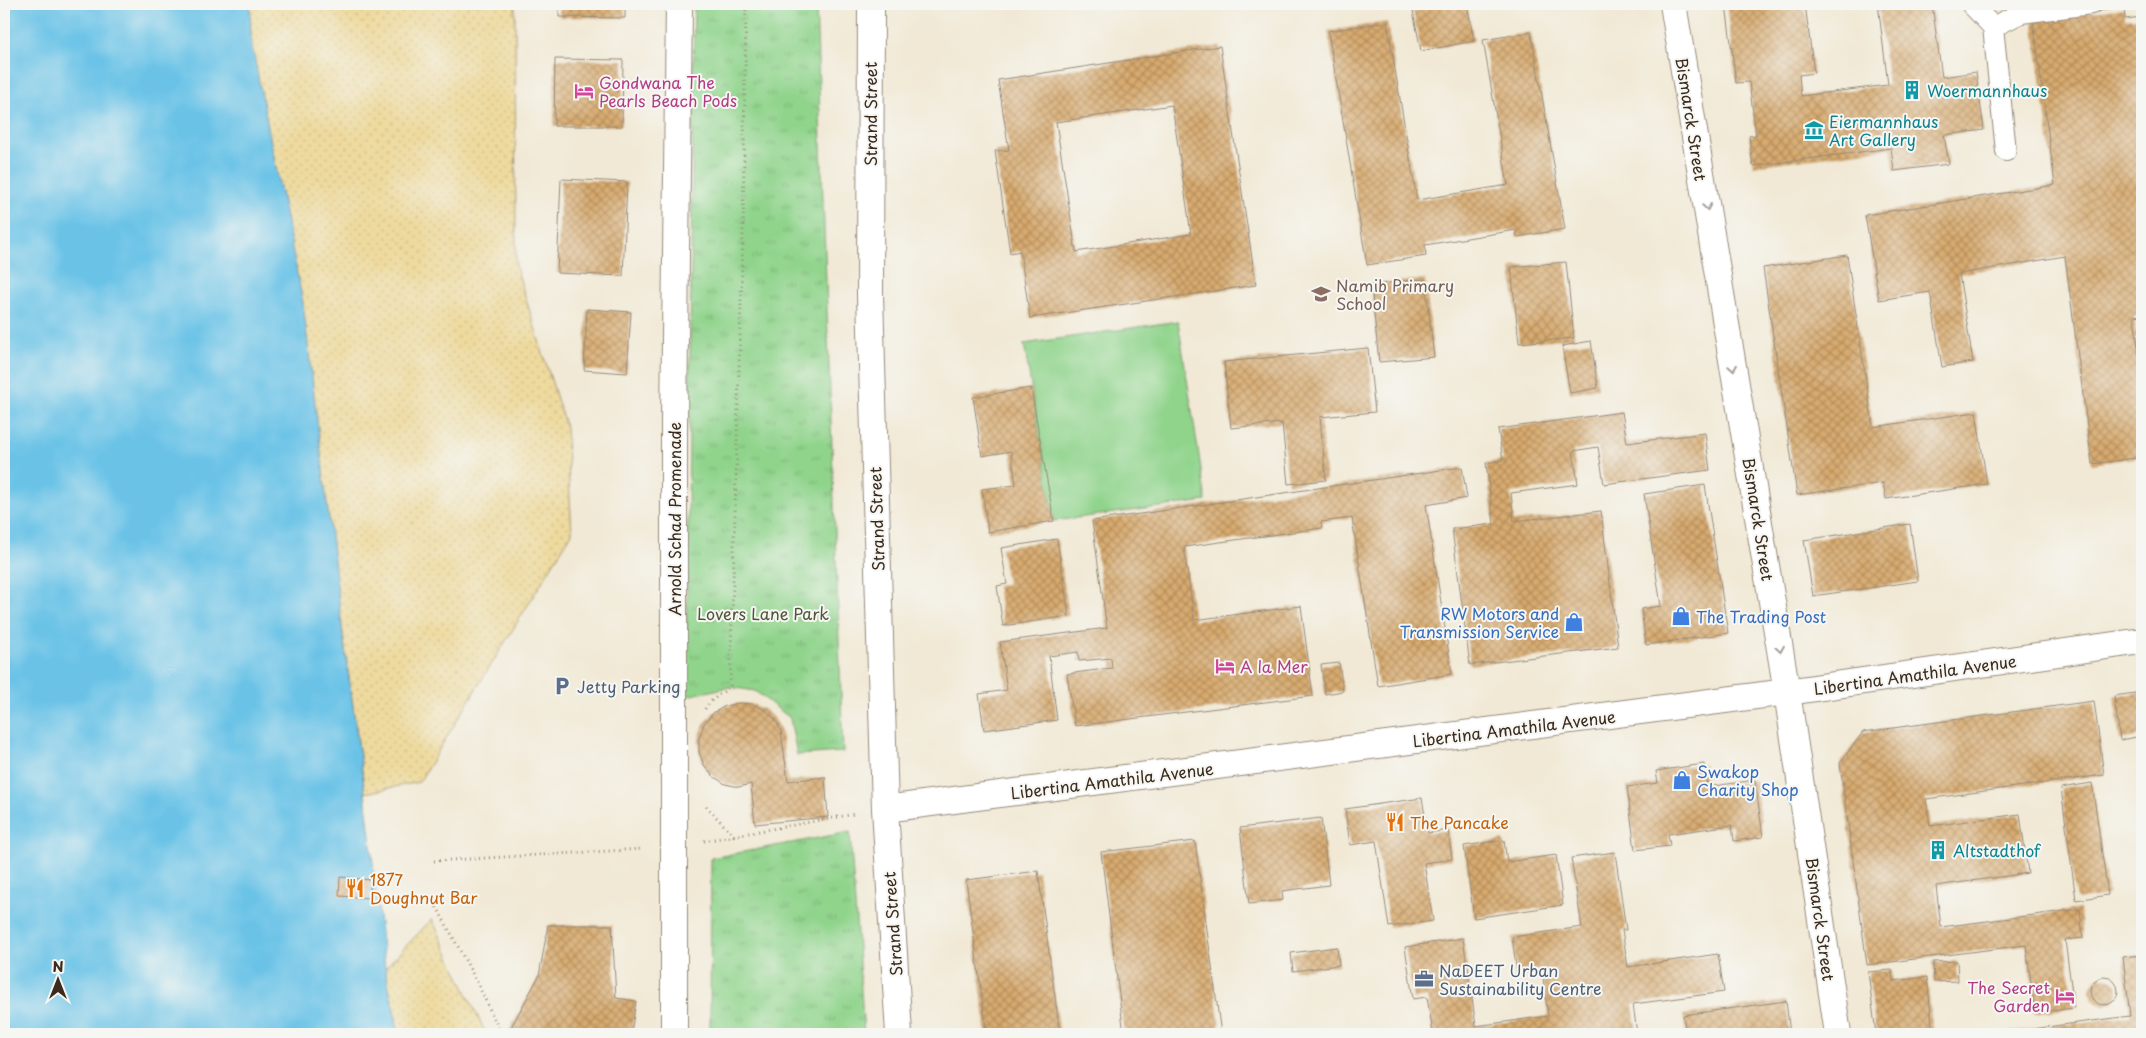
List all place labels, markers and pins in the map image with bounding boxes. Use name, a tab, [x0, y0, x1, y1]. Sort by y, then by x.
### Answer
place label: Gondwana The Pearls Beach Pods	[599, 70, 737, 112]
place label: Woermannhaus	[1927, 78, 2047, 102]
building icon: Woermannhaus	[1901, 79, 1923, 101]
hotel icon: Gondwana The Pearls Beach Pods	[573, 80, 595, 102]
place label: Eiermannhaus Art Gallery	[1829, 109, 1938, 151]
museum icon: Eiermannhaus Art Gallery	[1803, 119, 1825, 141]
place label: Namib Primary School	[1336, 273, 1454, 315]
school or university icon: Namib Primary School	[1310, 283, 1332, 305]
place label: RW Motors and Transmission Service	[1400, 601, 1559, 643]
place label: The Trading Post	[1696, 604, 1826, 628]
shop icon: The Trading Post	[1670, 605, 1692, 627]
shop icon: RW Motors and Transmission Service	[1563, 611, 1585, 633]
place label: A la Mer	[1240, 654, 1308, 678]
hotel icon: A la Mer	[1214, 655, 1236, 677]
place label: Jetty Parking	[577, 674, 680, 698]
parking icon: Jetty Parking	[551, 675, 573, 697]
place label: Swakop Charity Shop	[1697, 759, 1799, 801]
shop icon: Swakop Charity Shop	[1671, 769, 1693, 791]
place label: The Pancake	[1410, 810, 1509, 834]
restaurant icon: The Pancake	[1384, 811, 1406, 833]
place label: Altstadthof	[1953, 838, 2042, 862]
building icon: Altstadthof	[1927, 839, 1949, 861]
place label: 1877 Doughnut Bar	[370, 867, 478, 909]
restaurant icon: 1877 Doughnut Bar	[344, 877, 366, 899]
place label: NaDEET Urban Sustainability Centre	[1439, 958, 1602, 1000]
office icon: NaDEET Urban Sustainability Centre	[1413, 968, 1435, 990]
place label: The Secret Garden	[1967, 975, 2050, 1017]
hotel icon: The Secret Garden	[2054, 985, 2076, 1007]

